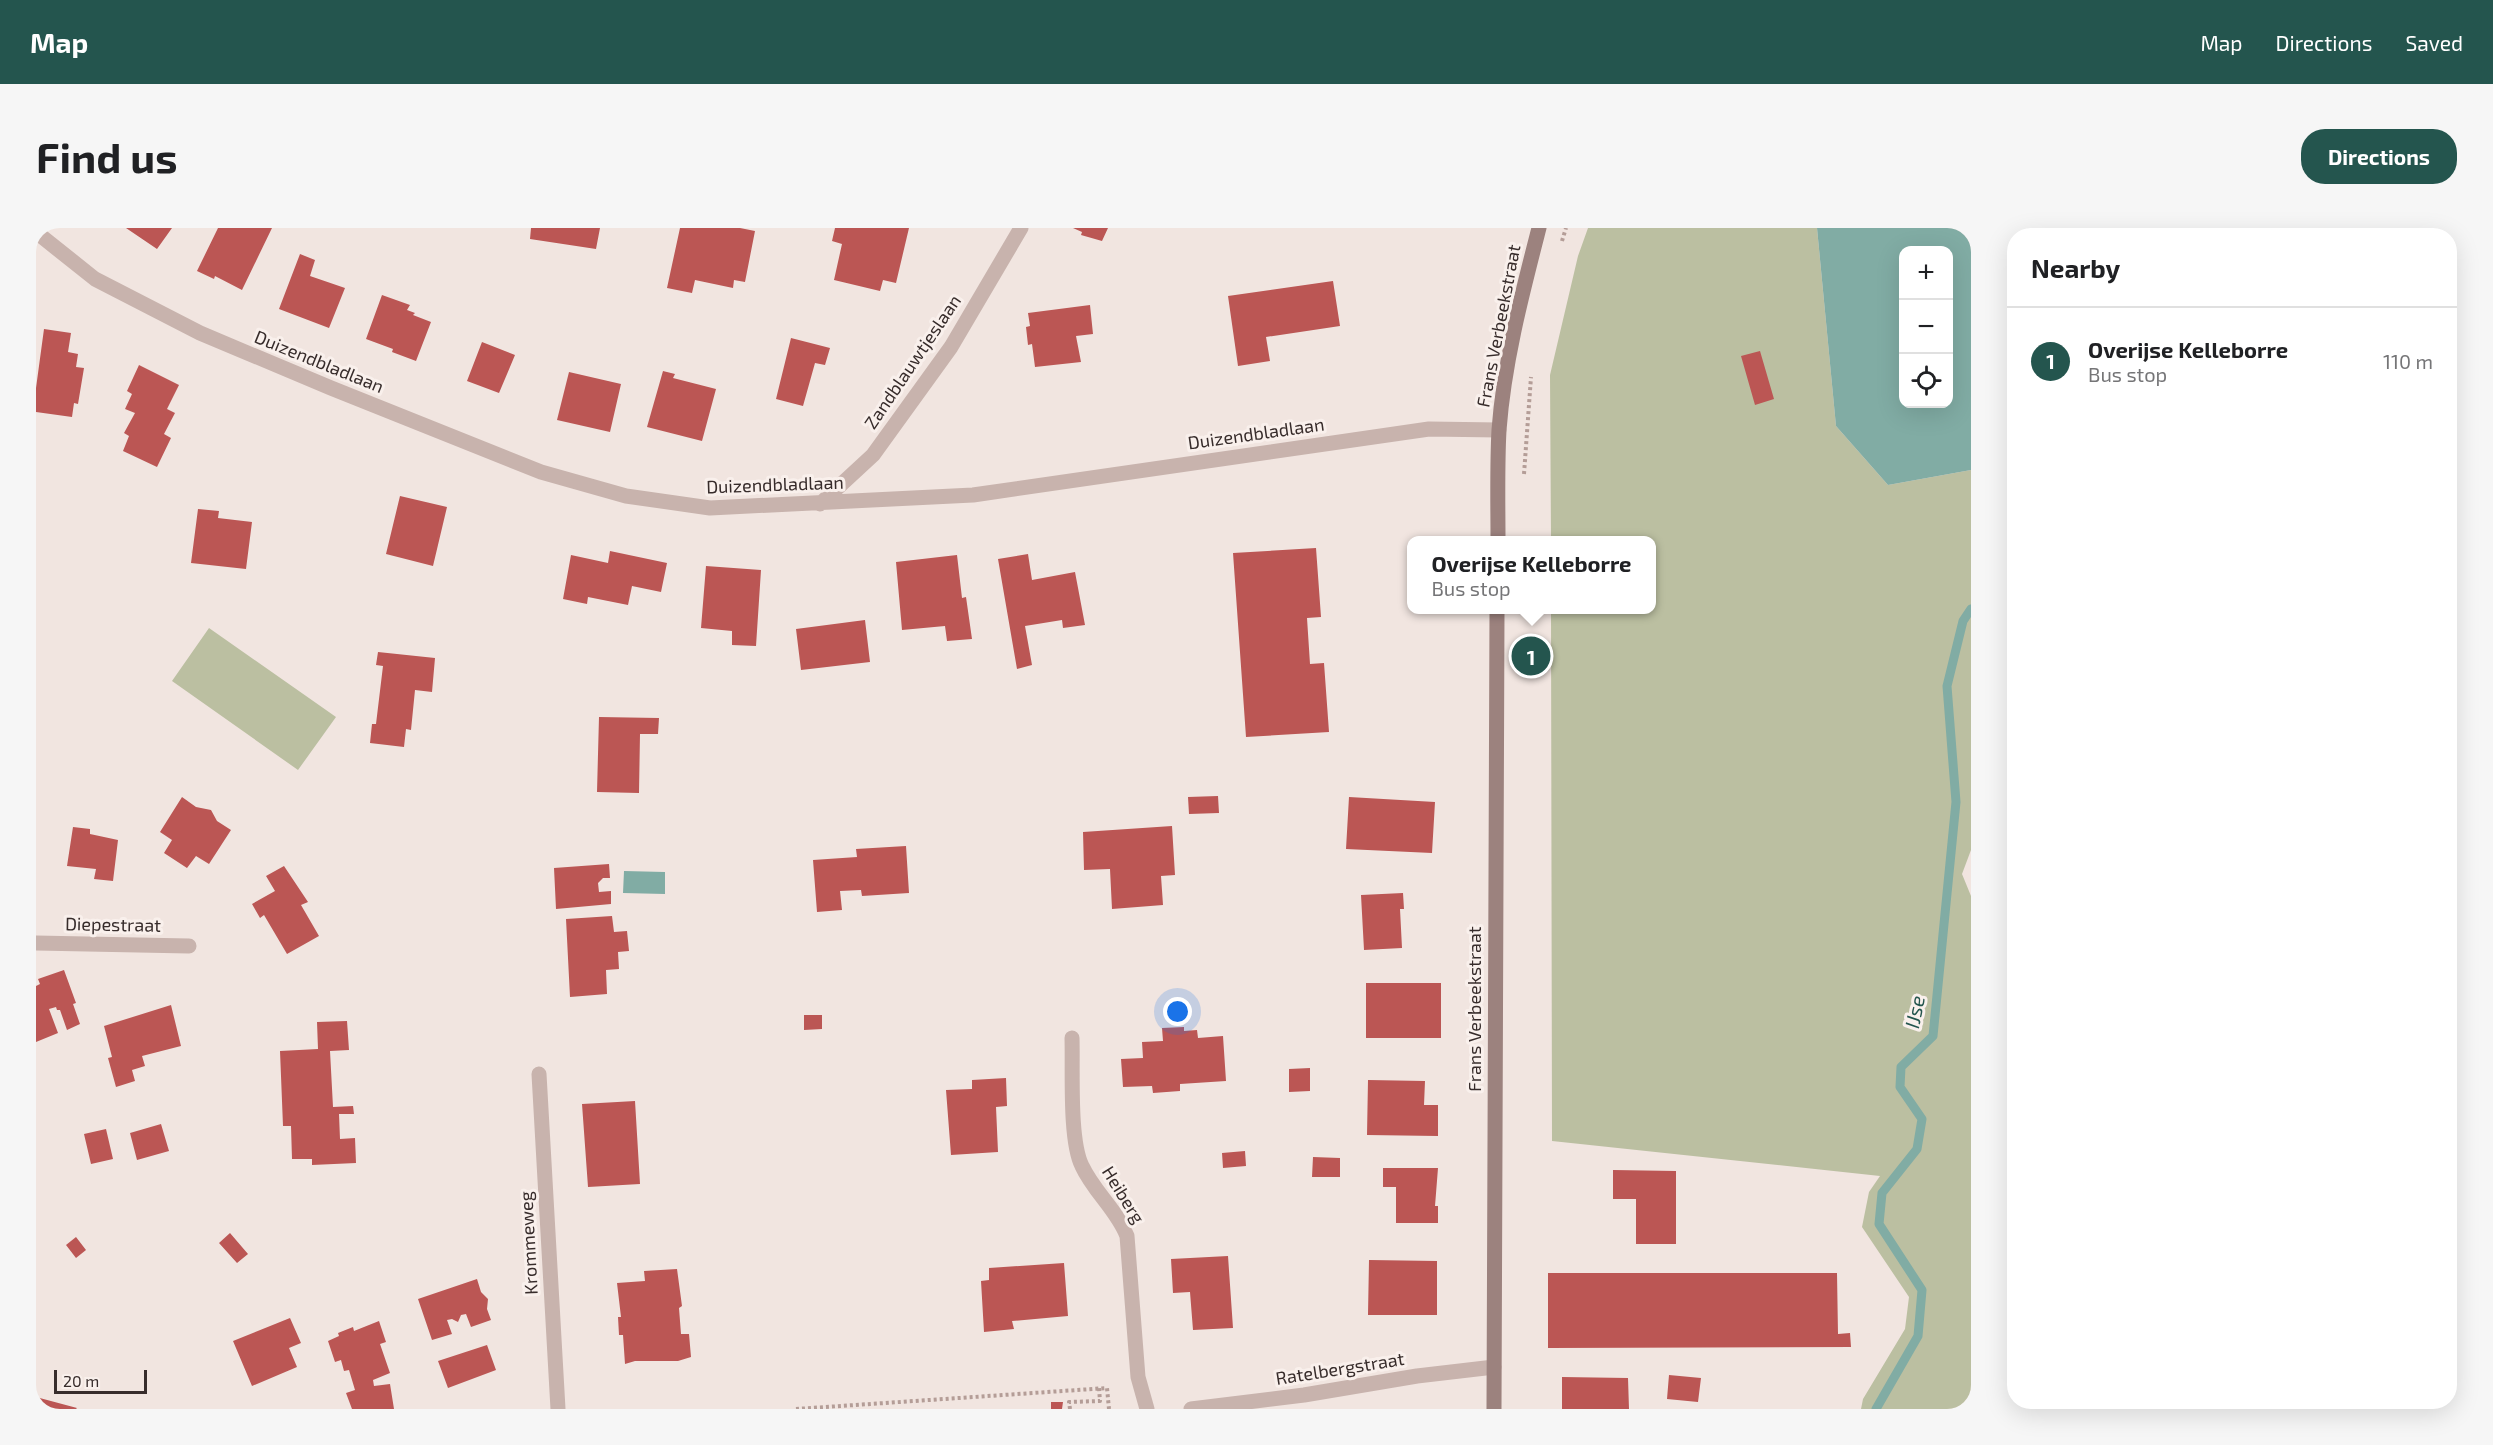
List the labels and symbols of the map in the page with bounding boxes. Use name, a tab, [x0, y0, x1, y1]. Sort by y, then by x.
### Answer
street label: Frans Verbeekstraat	[1471, 242, 1525, 409]
street label: Zandblauwtjeslaan	[859, 290, 965, 433]
street label: Duizendbladlaan	[251, 325, 387, 397]
street label: Duizendbladlaan	[1186, 413, 1326, 453]
street label: Duizendbladlaan	[706, 471, 844, 497]
pin: 1	[1512, 634, 1550, 678]
street label: Diepestraat	[65, 912, 161, 936]
street label: Frans Verbeekstraat	[1463, 926, 1485, 1092]
water label: IJse	[1899, 993, 1929, 1030]
your location	[1163, 997, 1192, 1026]
street label: Heiberg	[1098, 1162, 1150, 1227]
street label: Krommeweg	[514, 1191, 542, 1295]
street label: Ratelbergstraat	[1274, 1347, 1406, 1389]
scale bar	[54, 1367, 147, 1394]

